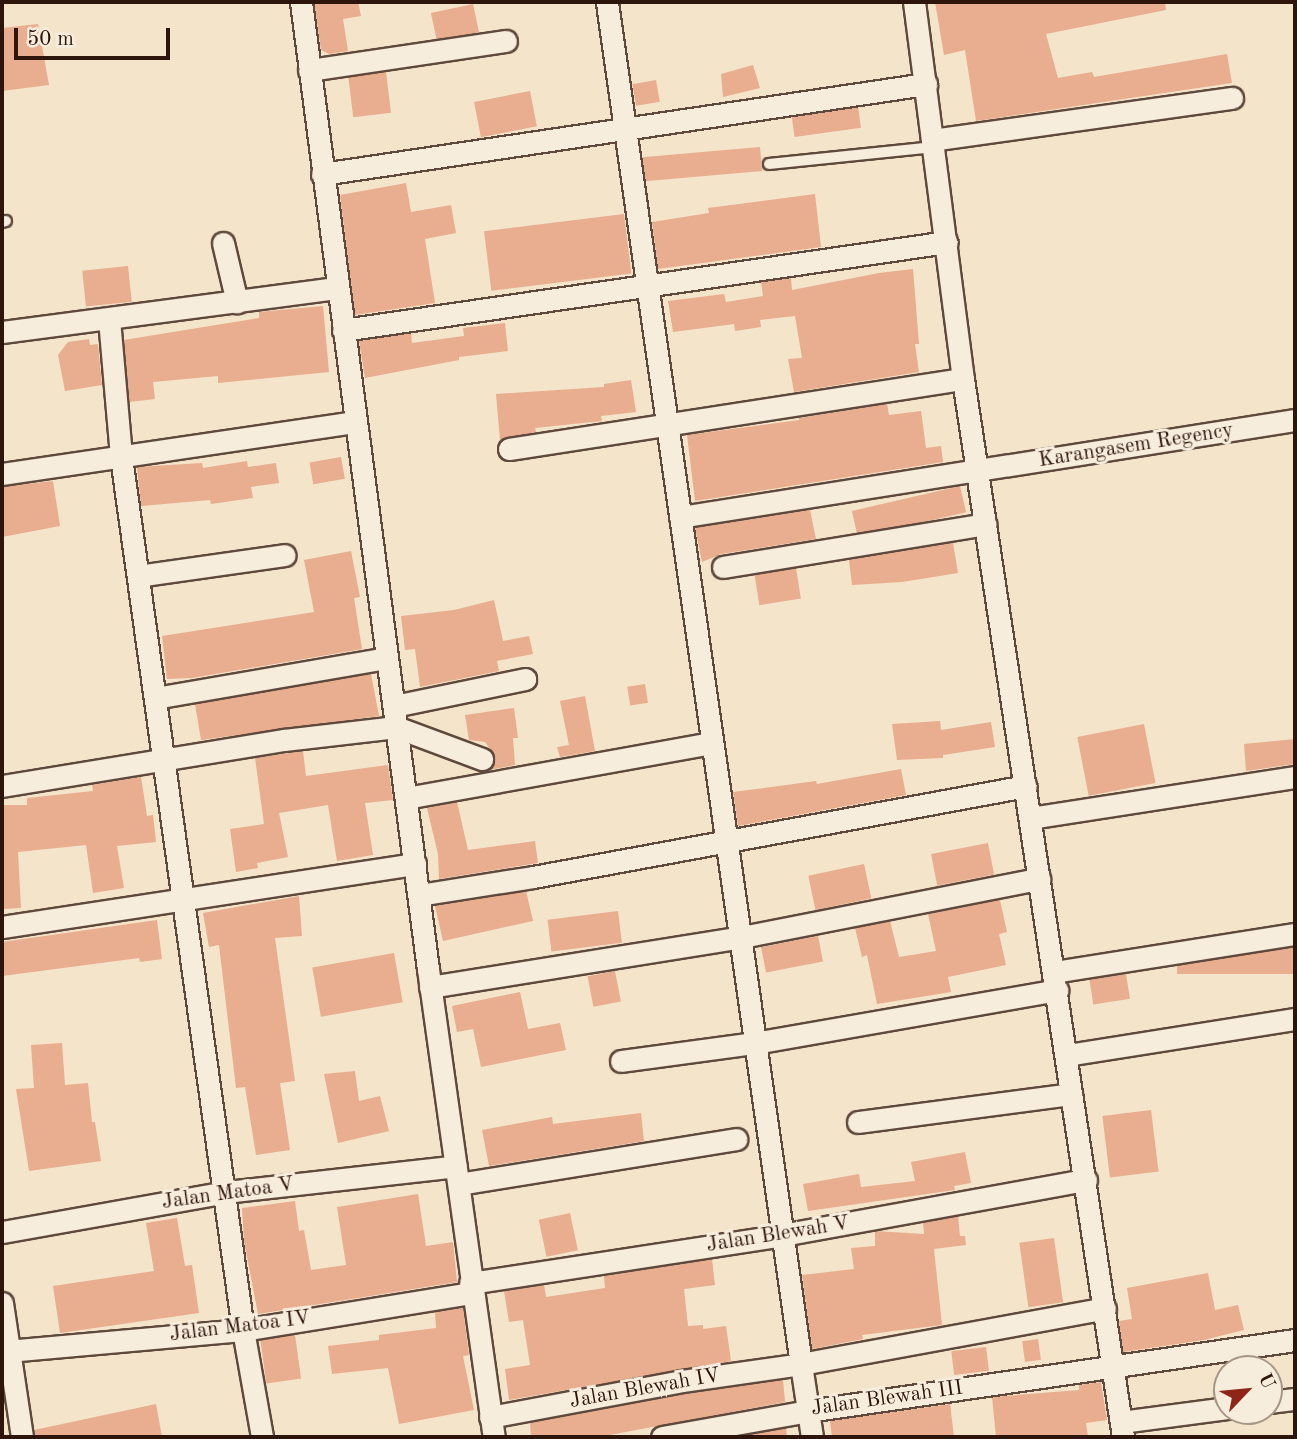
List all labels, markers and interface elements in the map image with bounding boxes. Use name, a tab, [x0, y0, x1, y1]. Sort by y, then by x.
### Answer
scale bar	[18, 14, 173, 58]
text: 50 m	[27, 29, 74, 50]
street label: Karangasem Regency	[1037, 418, 1235, 474]
street label: Jalan Matoa V	[160, 1172, 296, 1216]
street label: Jalan Blewah V	[705, 1211, 851, 1259]
street label: Jalan Matoa IV	[168, 1306, 312, 1348]
north arrow	[1213, 1355, 1283, 1425]
street label: Jalan Blewah IV	[568, 1363, 722, 1415]
text: U	[1254, 1371, 1277, 1392]
street label: Jalan Blewah III	[810, 1376, 964, 1422]

